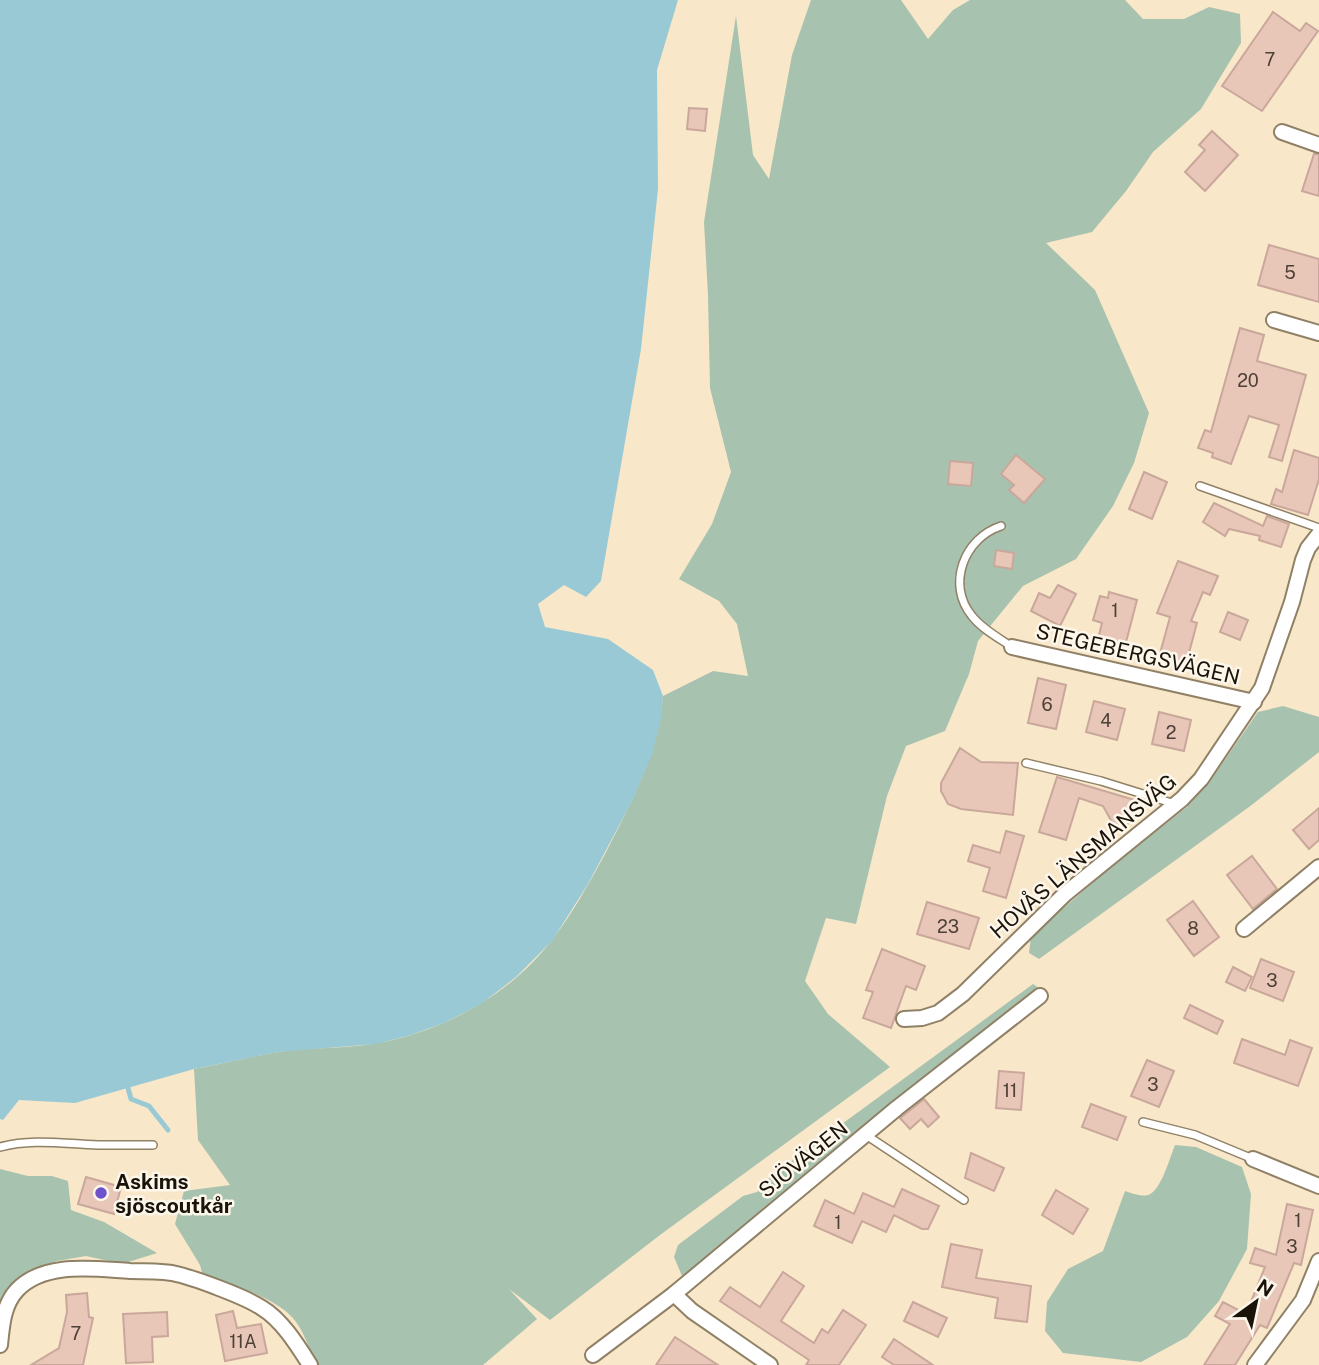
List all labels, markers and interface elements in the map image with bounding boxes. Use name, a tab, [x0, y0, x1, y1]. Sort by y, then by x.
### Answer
house number: 7	[1265, 49, 1275, 70]
house number: 5	[1284, 262, 1296, 283]
house number: 20	[1237, 370, 1259, 391]
house number: 1	[1111, 600, 1119, 621]
street label: STEGEBERGSVÄGEN	[1034, 618, 1242, 690]
house number: 6	[1041, 694, 1053, 715]
house number: 4	[1100, 710, 1112, 731]
house number: 2	[1166, 722, 1176, 743]
street label: HOVÅS LÄNSMANSVÄG	[984, 768, 1181, 944]
house number: 23	[937, 916, 959, 937]
house number: 8	[1187, 918, 1199, 939]
house number: 3	[1266, 970, 1278, 991]
house number: 3	[1147, 1074, 1159, 1095]
house number: 11	[1003, 1080, 1017, 1101]
street label: SJÖVÄGEN	[753, 1115, 853, 1203]
place label: Askims sjöscoutkår	[115, 1169, 233, 1218]
marker: Askims sjöscoutkår	[93, 1185, 109, 1201]
house number: 1	[1294, 1210, 1302, 1231]
house number: 1	[834, 1212, 842, 1233]
house number: 3	[1286, 1236, 1298, 1257]
north arrow	[1221, 1267, 1291, 1337]
text: N	[1253, 1274, 1277, 1301]
house number: 7	[71, 1323, 81, 1344]
house number: 11A	[229, 1331, 257, 1352]

